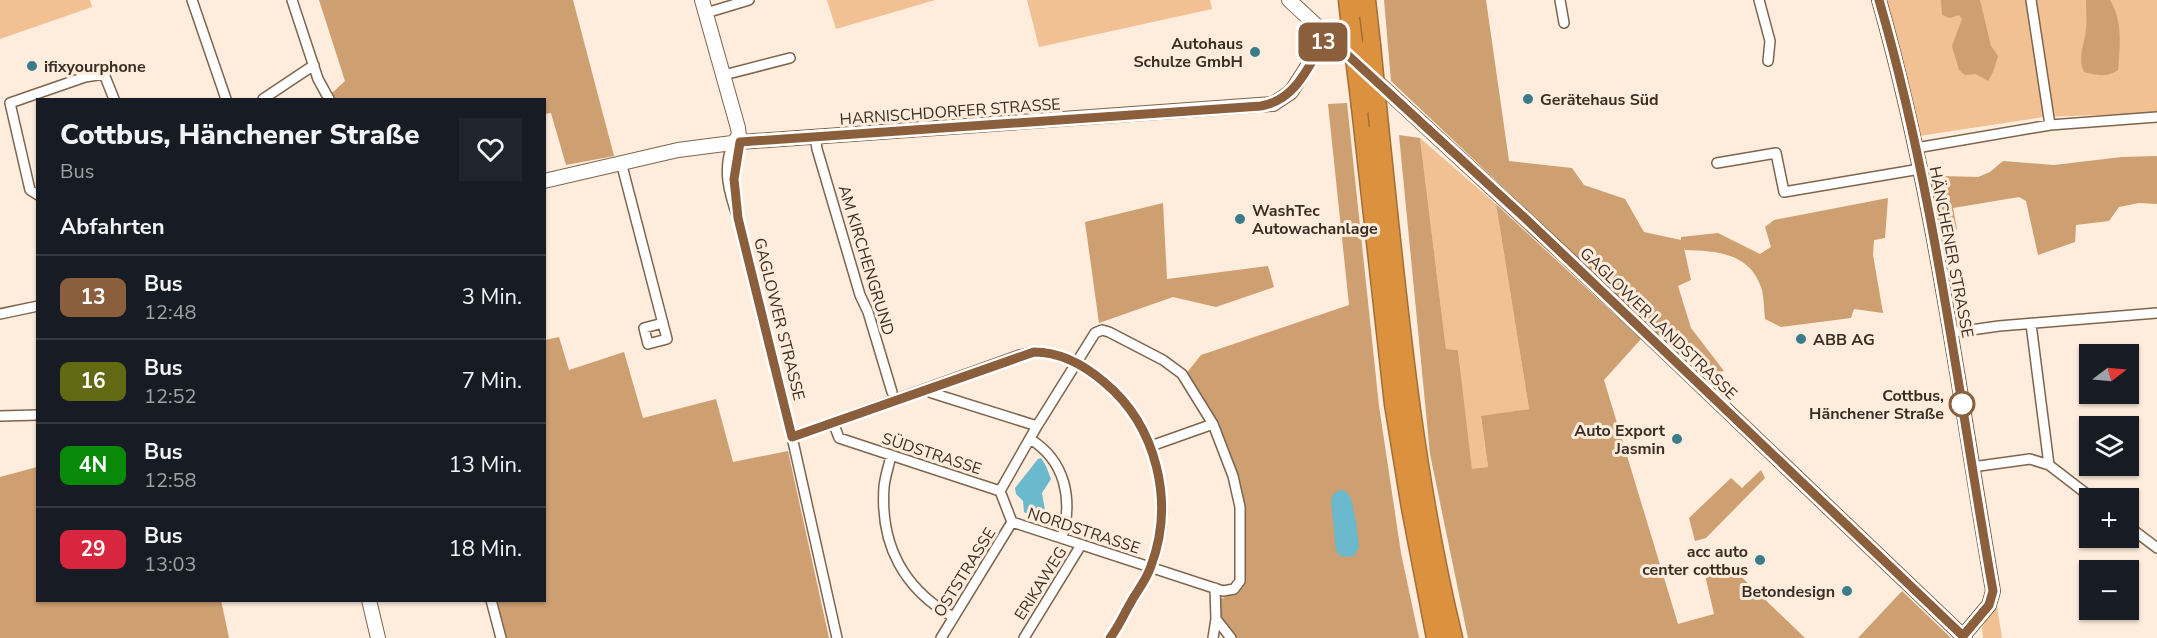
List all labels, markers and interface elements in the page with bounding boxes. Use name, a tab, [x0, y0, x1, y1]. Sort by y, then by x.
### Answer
line badge: 13	[1296, 22, 1350, 62]
text: 13	[1310, 28, 1336, 56]
place label: Autohaus Schulze GmbH	[1133, 33, 1243, 73]
marker: Autohaus Schulze GmbH	[1248, 45, 1262, 59]
place label: ifixyourphone	[44, 56, 146, 78]
marker: ifixyourphone	[25, 59, 39, 73]
place label: Gerätehaus Süd	[1540, 89, 1659, 111]
marker: Gerätehaus Süd	[1521, 92, 1535, 106]
street label: HARNISCHDORFER STRASSE	[839, 93, 1061, 131]
text: Cottbus, Hänchener Straße	[60, 116, 420, 154]
button: heart	[459, 118, 522, 181]
text: Bus	[60, 158, 94, 185]
street label: HÄNCHENER STRASSE	[1924, 165, 1978, 340]
street label: AM KIRCHENGRUND	[833, 182, 899, 338]
place label: WashTec Autowachanlage	[1252, 200, 1378, 240]
text: Abfahrten	[60, 212, 165, 242]
marker: WashTec Autowachanlage	[1233, 212, 1247, 226]
street label: GAGLOWER STRASSE	[748, 236, 810, 403]
street label: GAGLOWER LANDSTRASSE	[1575, 243, 1742, 405]
text: Bus	[144, 269, 183, 299]
text: 3 Min.	[462, 282, 522, 312]
text: 13	[80, 283, 106, 311]
text: 12:48	[144, 299, 197, 326]
place label: ABB AG	[1813, 329, 1875, 351]
marker: ABB AG	[1794, 332, 1808, 346]
north arrow	[2079, 344, 2139, 404]
map controls	[2079, 344, 2139, 620]
text: Bus	[144, 353, 183, 383]
text: 7 Min.	[462, 366, 522, 396]
text: 16	[80, 367, 106, 395]
text: 12:52	[144, 383, 197, 410]
place label: Cottbus, Hänchener Straße	[1809, 385, 1944, 425]
marker: Cottbus, Hänchener Straße	[1949, 391, 1975, 417]
button: layers	[2079, 416, 2139, 476]
place label: Auto Export Jasmin	[1574, 420, 1666, 460]
street label: SÜDSTRASSE	[879, 427, 984, 480]
marker: Auto Export Jasmin	[1670, 432, 1684, 446]
text: Bus	[144, 437, 183, 467]
text: 13 Min.	[449, 450, 522, 480]
text: 4N	[79, 451, 107, 479]
text: 12:58	[144, 467, 197, 494]
button: +	[2079, 488, 2139, 548]
street label: NORDSTRASSE	[1025, 502, 1143, 559]
text: Bus	[144, 521, 183, 551]
street label: OSTSTRASSE	[929, 524, 1001, 621]
text: 18 Min.	[449, 534, 522, 564]
text: 29	[80, 535, 106, 563]
place label: acc auto center cottbus	[1642, 541, 1748, 581]
street label: ERIKAWEG	[1010, 543, 1072, 625]
text: 13:03	[144, 551, 197, 578]
marker: acc auto center cottbus	[1753, 553, 1767, 567]
button: −	[2079, 560, 2139, 620]
place label: Betondesign	[1742, 581, 1835, 603]
marker: Betondesign	[1840, 584, 1854, 598]

